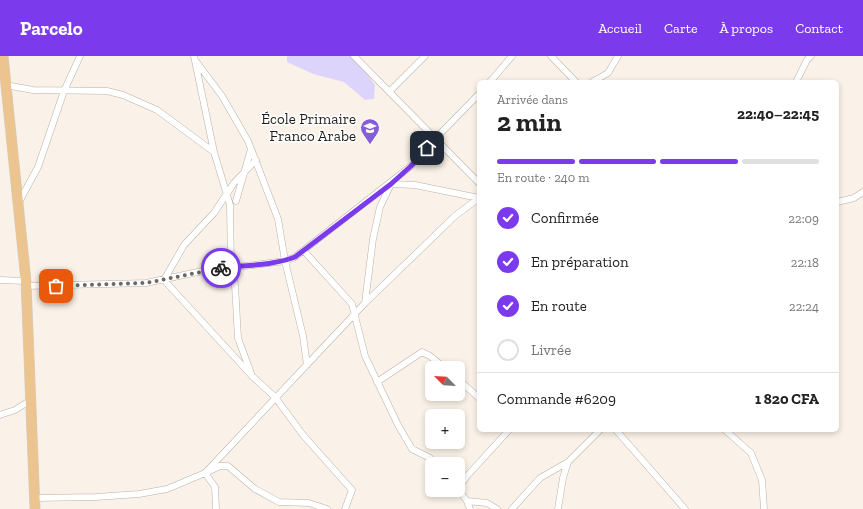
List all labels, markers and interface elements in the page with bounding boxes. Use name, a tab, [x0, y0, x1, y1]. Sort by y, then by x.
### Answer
text: Parcelo	[20, 17, 83, 40]
text: Accueil	[598, 20, 642, 37]
text: Carte	[664, 20, 698, 37]
text: À propos	[720, 20, 773, 37]
text: Contact	[795, 20, 843, 37]
text: Arrivée dans	[497, 92, 568, 107]
text: 22:40–22:45	[737, 105, 819, 123]
text: 2 min	[497, 106, 562, 138]
place label: École Primaire Franco Arabe	[261, 110, 356, 145]
school or university icon: École Primaire Franco Arabe	[359, 117, 381, 145]
pin	[410, 131, 444, 165]
icon: home	[416, 137, 438, 159]
text: En route · 240 m	[497, 170, 590, 185]
icon: check	[497, 207, 519, 229]
text: Confirmée	[531, 209, 599, 227]
text: 22:09	[788, 211, 819, 226]
courier	[201, 248, 241, 288]
icon: check	[497, 251, 519, 273]
text: En préparation	[531, 253, 629, 271]
text: 22:18	[791, 255, 819, 270]
icon: bike	[210, 257, 232, 279]
pin	[39, 269, 73, 303]
icon: bag	[45, 275, 67, 297]
icon: check	[497, 295, 519, 317]
text: En route	[531, 297, 587, 315]
text: 22:24	[789, 299, 819, 314]
text: Livrée	[531, 341, 571, 359]
north arrow	[425, 361, 465, 401]
map controls	[425, 361, 465, 497]
text: Commande #6209	[497, 390, 616, 408]
text: 1 820 CFA	[755, 390, 819, 408]
button: +	[425, 409, 465, 449]
button: −	[425, 457, 465, 497]

